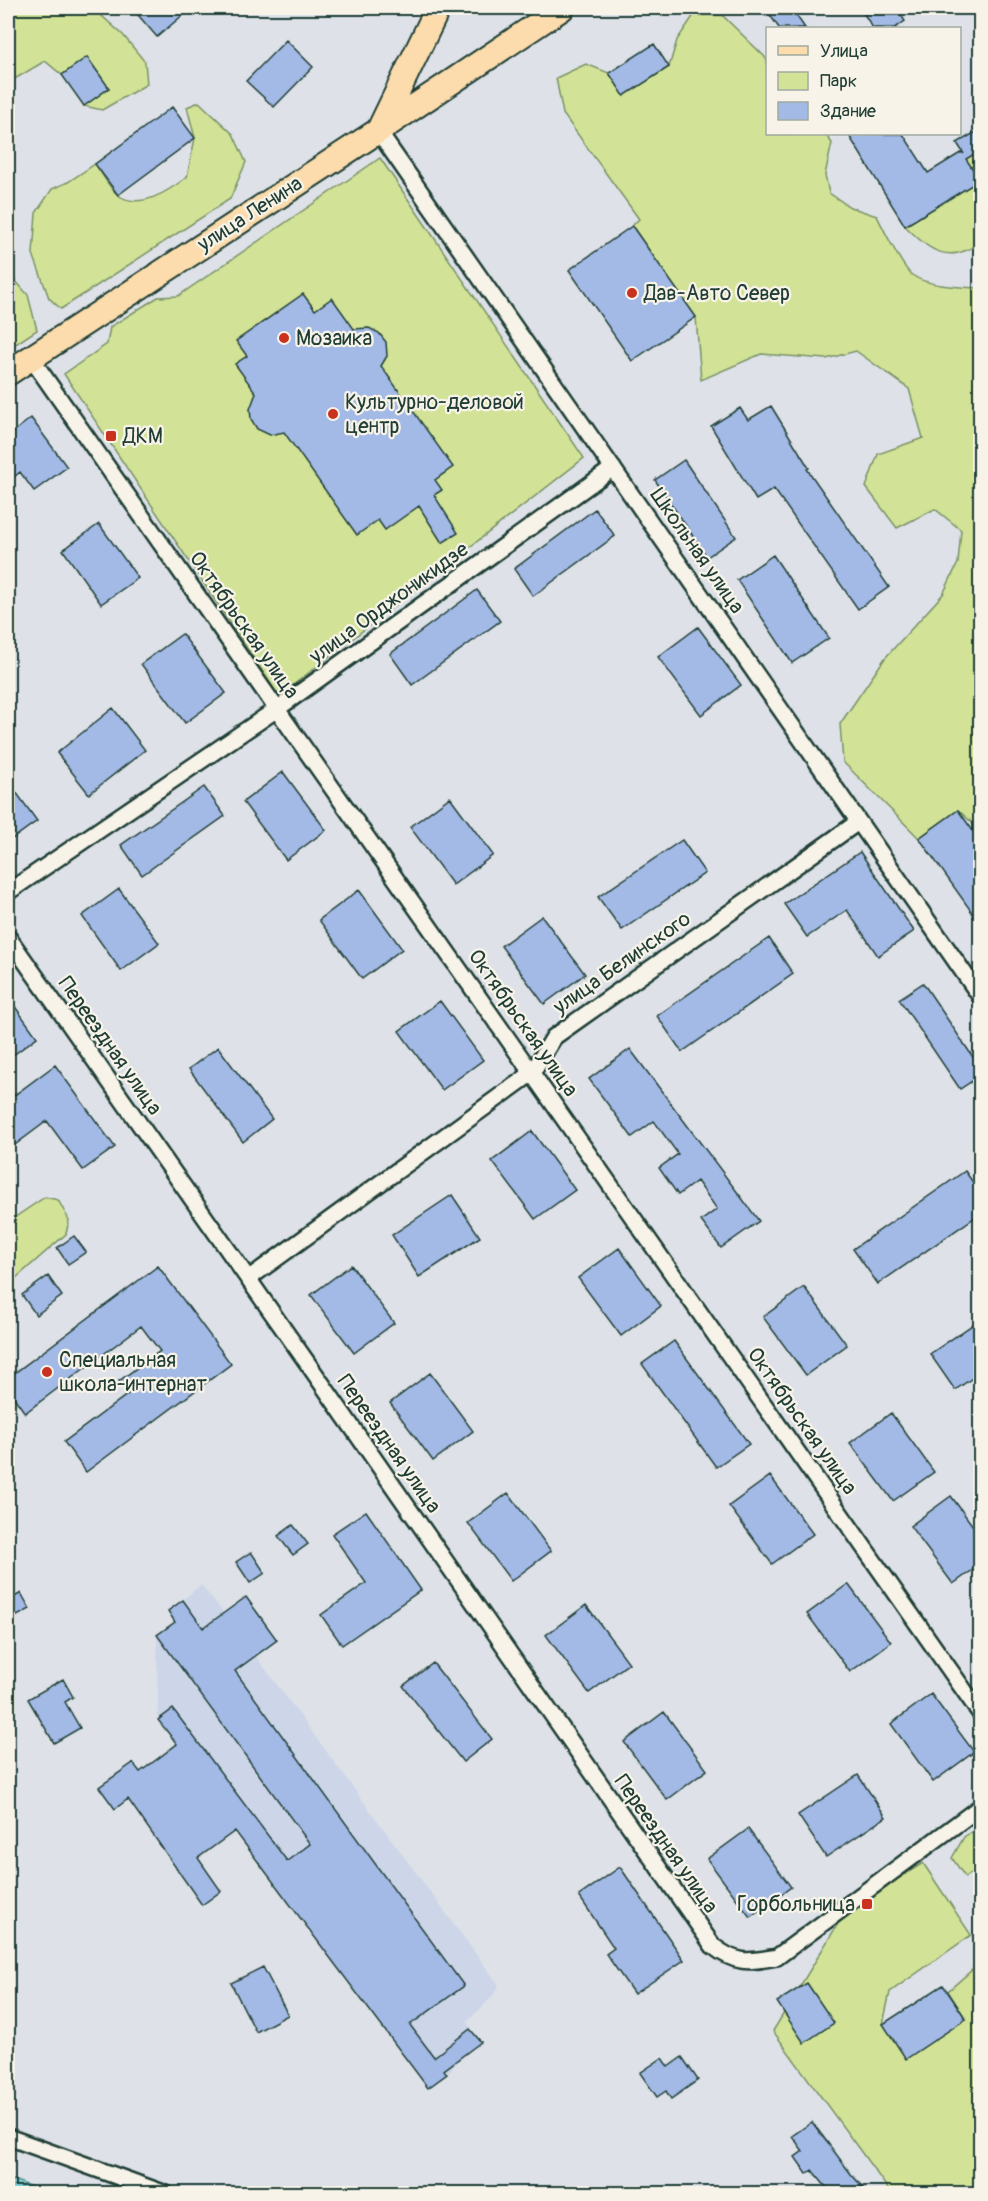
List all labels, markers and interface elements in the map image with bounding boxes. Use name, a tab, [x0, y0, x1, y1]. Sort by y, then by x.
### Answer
legend	[766, 27, 961, 135]
text: Улица	[820, 40, 868, 63]
text: Парк	[820, 70, 857, 93]
text: Здание	[820, 100, 876, 123]
street label: улица Ленина	[192, 170, 308, 259]
place label: Дав-Авто Север	[643, 280, 790, 307]
marker: Дав-Авто Север	[625, 286, 639, 300]
place label: Мозаика	[296, 325, 372, 352]
marker: Мозаика	[277, 331, 291, 345]
place label: Культурно-деловой центр	[345, 389, 524, 440]
marker: Культурно-деловой центр	[326, 407, 340, 421]
place label: ДКМ	[122, 423, 163, 450]
marker: ДКМ	[104, 429, 118, 443]
street label: Школьная улица	[644, 483, 750, 619]
street label: улица Орджоникидзе	[303, 536, 475, 670]
street label: Октябрьская улица	[183, 546, 305, 704]
street label: улица Белинского	[547, 906, 696, 1021]
street label: Октябрьская улица	[462, 944, 584, 1102]
street label: Переездная улица	[52, 971, 168, 1121]
street label: Октябрьская улица	[741, 1342, 863, 1500]
place label: Специальная школа-интернат	[59, 1347, 208, 1398]
marker: Специальная школа-интернат	[40, 1365, 54, 1379]
street label: Переездная улица	[331, 1369, 447, 1519]
street label: Переездная улица	[608, 1769, 724, 1919]
place label: Горбольница	[737, 1891, 855, 1918]
marker: Горбольница	[860, 1897, 874, 1911]

